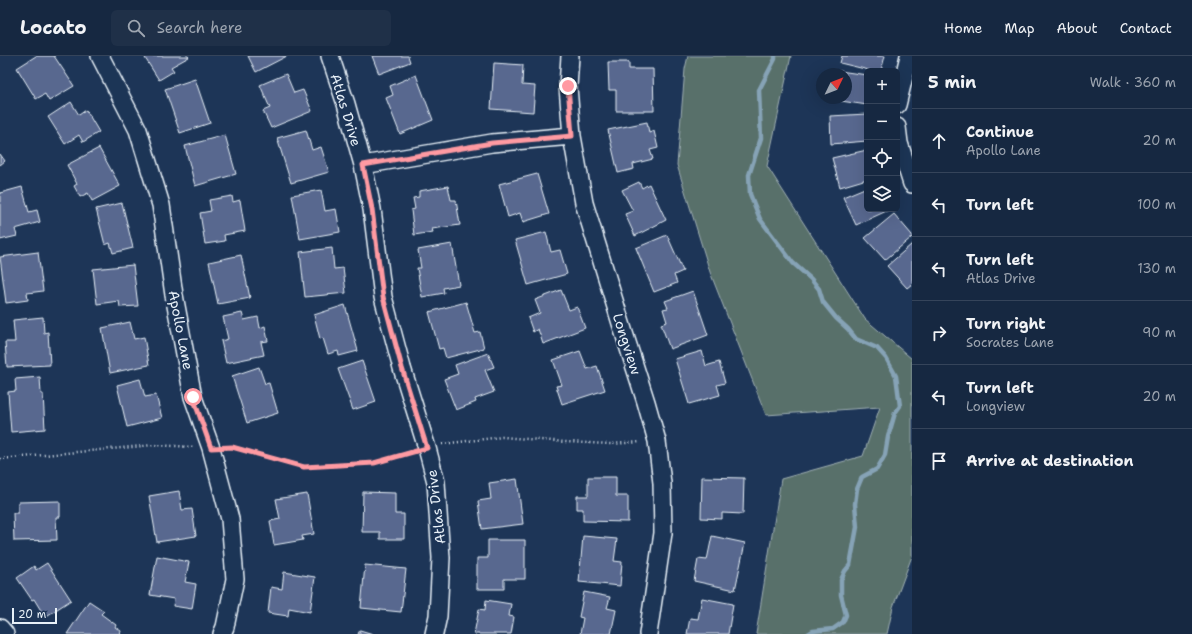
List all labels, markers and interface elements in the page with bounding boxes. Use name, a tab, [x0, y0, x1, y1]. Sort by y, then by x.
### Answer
search box	[111, 10, 391, 46]
text: Locato	[20, 15, 87, 40]
icon: search	[125, 17, 147, 39]
text: Search here	[157, 18, 242, 38]
text: Home	[944, 19, 983, 37]
text: Map	[1005, 19, 1035, 37]
text: About	[1057, 19, 1098, 37]
text: Contact	[1120, 19, 1172, 37]
north arrow	[816, 68, 852, 104]
map controls	[864, 68, 900, 212]
button: +	[864, 68, 900, 104]
street label: Atlas Drive	[326, 71, 366, 149]
text: 5 min	[928, 71, 976, 93]
text: Walk · 360 m	[1090, 74, 1176, 91]
route end	[559, 77, 577, 95]
button: −	[864, 104, 900, 140]
text: Continue	[966, 122, 1034, 142]
icon: ahead	[928, 130, 950, 152]
text: 20 m	[1143, 132, 1176, 149]
button: locate	[864, 140, 900, 176]
text: Apollo Lane	[966, 142, 1041, 159]
button: layers	[864, 176, 900, 212]
icon: left	[928, 194, 950, 216]
text: Turn left	[966, 195, 1034, 215]
text: 100 m	[1137, 196, 1176, 213]
text: Turn left	[966, 250, 1034, 270]
icon: left	[928, 258, 950, 280]
text: 130 m	[1138, 260, 1176, 277]
text: Atlas Drive	[966, 270, 1036, 287]
street label: Apollo Lane	[164, 289, 198, 371]
street label: Longview	[609, 311, 645, 377]
text: Turn right	[966, 314, 1046, 334]
icon: right	[928, 322, 950, 344]
text: 90 m	[1142, 324, 1176, 341]
text: Socrates Lane	[966, 334, 1054, 351]
text: Turn left	[966, 378, 1034, 398]
icon: left	[928, 386, 950, 408]
route start	[184, 388, 202, 406]
text: 20 m	[1143, 388, 1176, 405]
text: Longview	[966, 398, 1025, 415]
icon: arrive	[928, 450, 950, 472]
text: Arrive at destination	[966, 451, 1134, 471]
street label: Atlas Drive	[422, 469, 450, 545]
scale bar	[12, 606, 57, 625]
text: 20 m	[18, 607, 46, 622]

